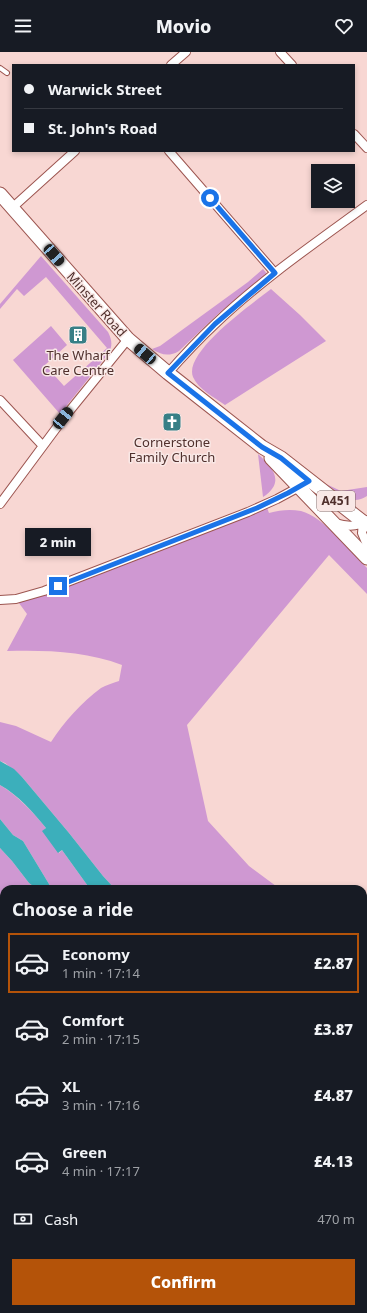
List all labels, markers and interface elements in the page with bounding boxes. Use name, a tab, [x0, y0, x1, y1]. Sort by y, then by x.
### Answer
text: Movio	[156, 14, 211, 38]
icon: menu	[12, 15, 34, 37]
icon: heart	[333, 15, 355, 37]
text: Warwick Street	[48, 79, 162, 99]
text: St. John's Road	[48, 118, 157, 138]
map controls	[311, 164, 355, 208]
button: layers	[311, 164, 355, 208]
route start	[201, 189, 219, 207]
car	[42, 242, 66, 268]
street label: Minster Road	[63, 268, 131, 340]
building icon: The Wharf Care Centre	[67, 324, 89, 346]
car	[132, 342, 158, 366]
place label: The Wharf Care Centre	[42, 346, 114, 379]
car	[51, 405, 75, 431]
church icon: Cornerstone Family Church	[161, 411, 183, 433]
place label: Cornerstone Family Church	[129, 433, 215, 466]
road number: A451	[317, 491, 355, 511]
callout: 2 min	[25, 528, 91, 556]
text: 2 min	[40, 533, 76, 551]
route end	[49, 577, 67, 595]
text: Choose a ride	[12, 897, 133, 921]
text: Economy	[62, 944, 130, 964]
icon: car	[14, 945, 50, 981]
text: £2.87	[314, 953, 353, 973]
text: 1 min · 17:14	[62, 964, 140, 982]
text: Comfort	[62, 1010, 124, 1030]
icon: car	[14, 1011, 50, 1047]
text: £3.87	[314, 1019, 353, 1039]
text: 2 min · 17:15	[62, 1030, 140, 1048]
text: XL	[62, 1076, 80, 1096]
icon: car	[14, 1077, 50, 1113]
text: £4.87	[314, 1085, 353, 1105]
text: 3 min · 17:16	[62, 1096, 140, 1114]
text: Green	[62, 1142, 107, 1162]
icon: car	[14, 1143, 50, 1179]
text: £4.13	[314, 1151, 353, 1171]
text: 4 min · 17:17	[62, 1162, 140, 1180]
icon: cash	[12, 1208, 34, 1230]
text: Cash	[44, 1209, 78, 1229]
text: 470 m	[317, 1210, 355, 1228]
button: Confirm	[12, 1259, 355, 1305]

